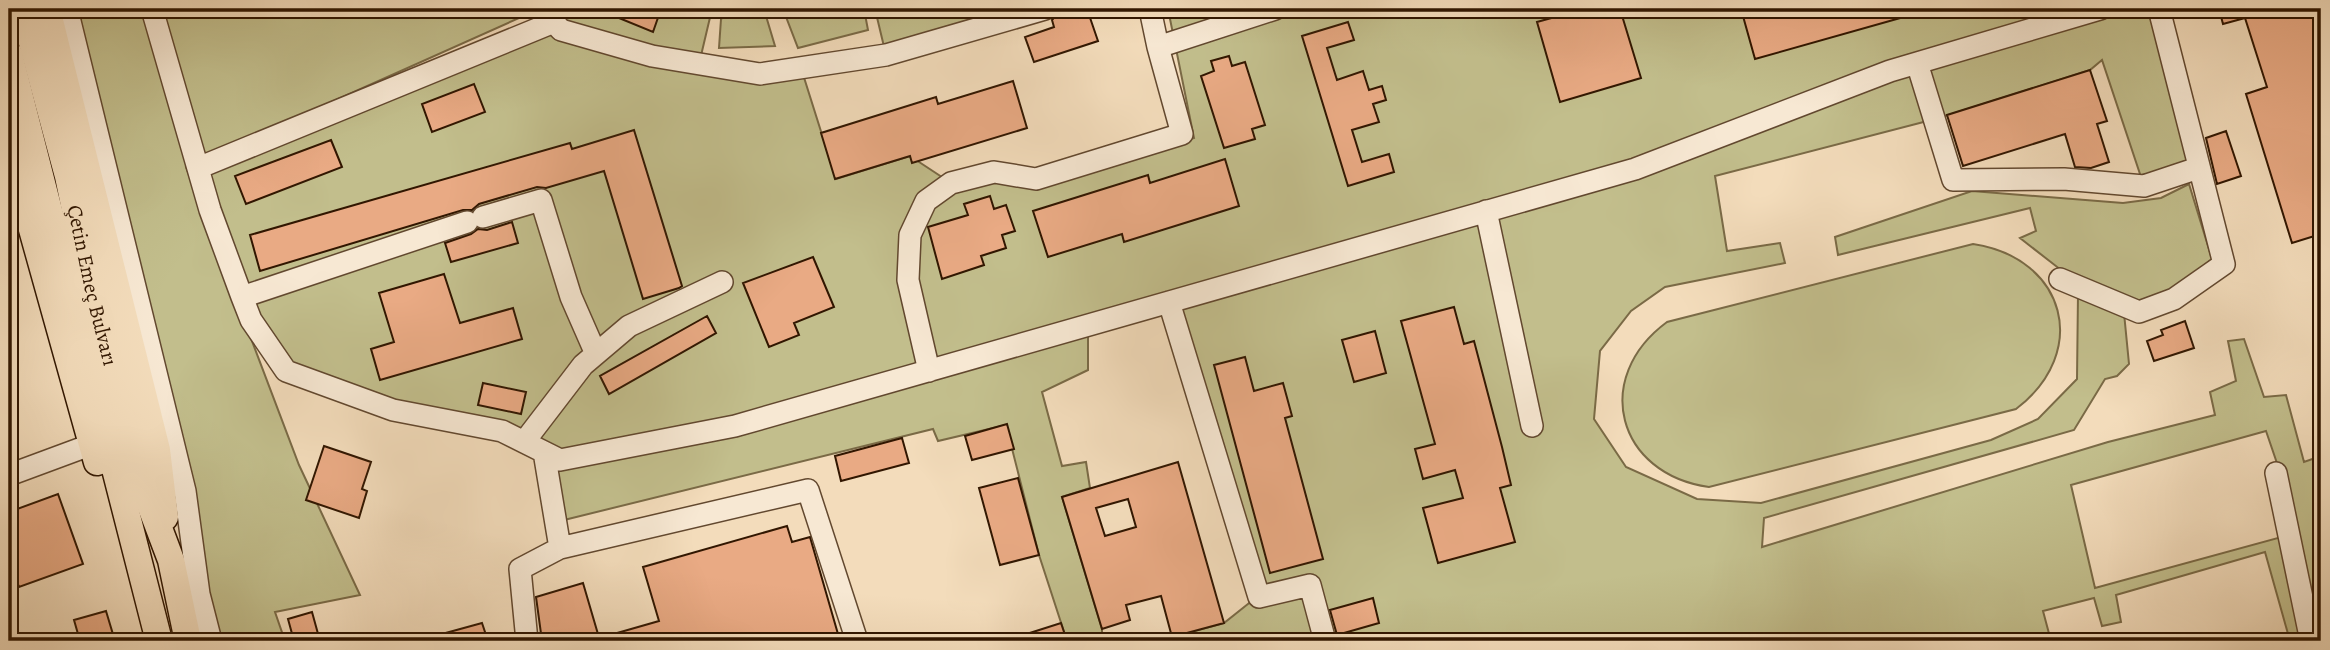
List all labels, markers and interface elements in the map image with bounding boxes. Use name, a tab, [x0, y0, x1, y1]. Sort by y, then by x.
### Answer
street label: Çetin Emeç Bulvarı	[60, 202, 125, 369]

